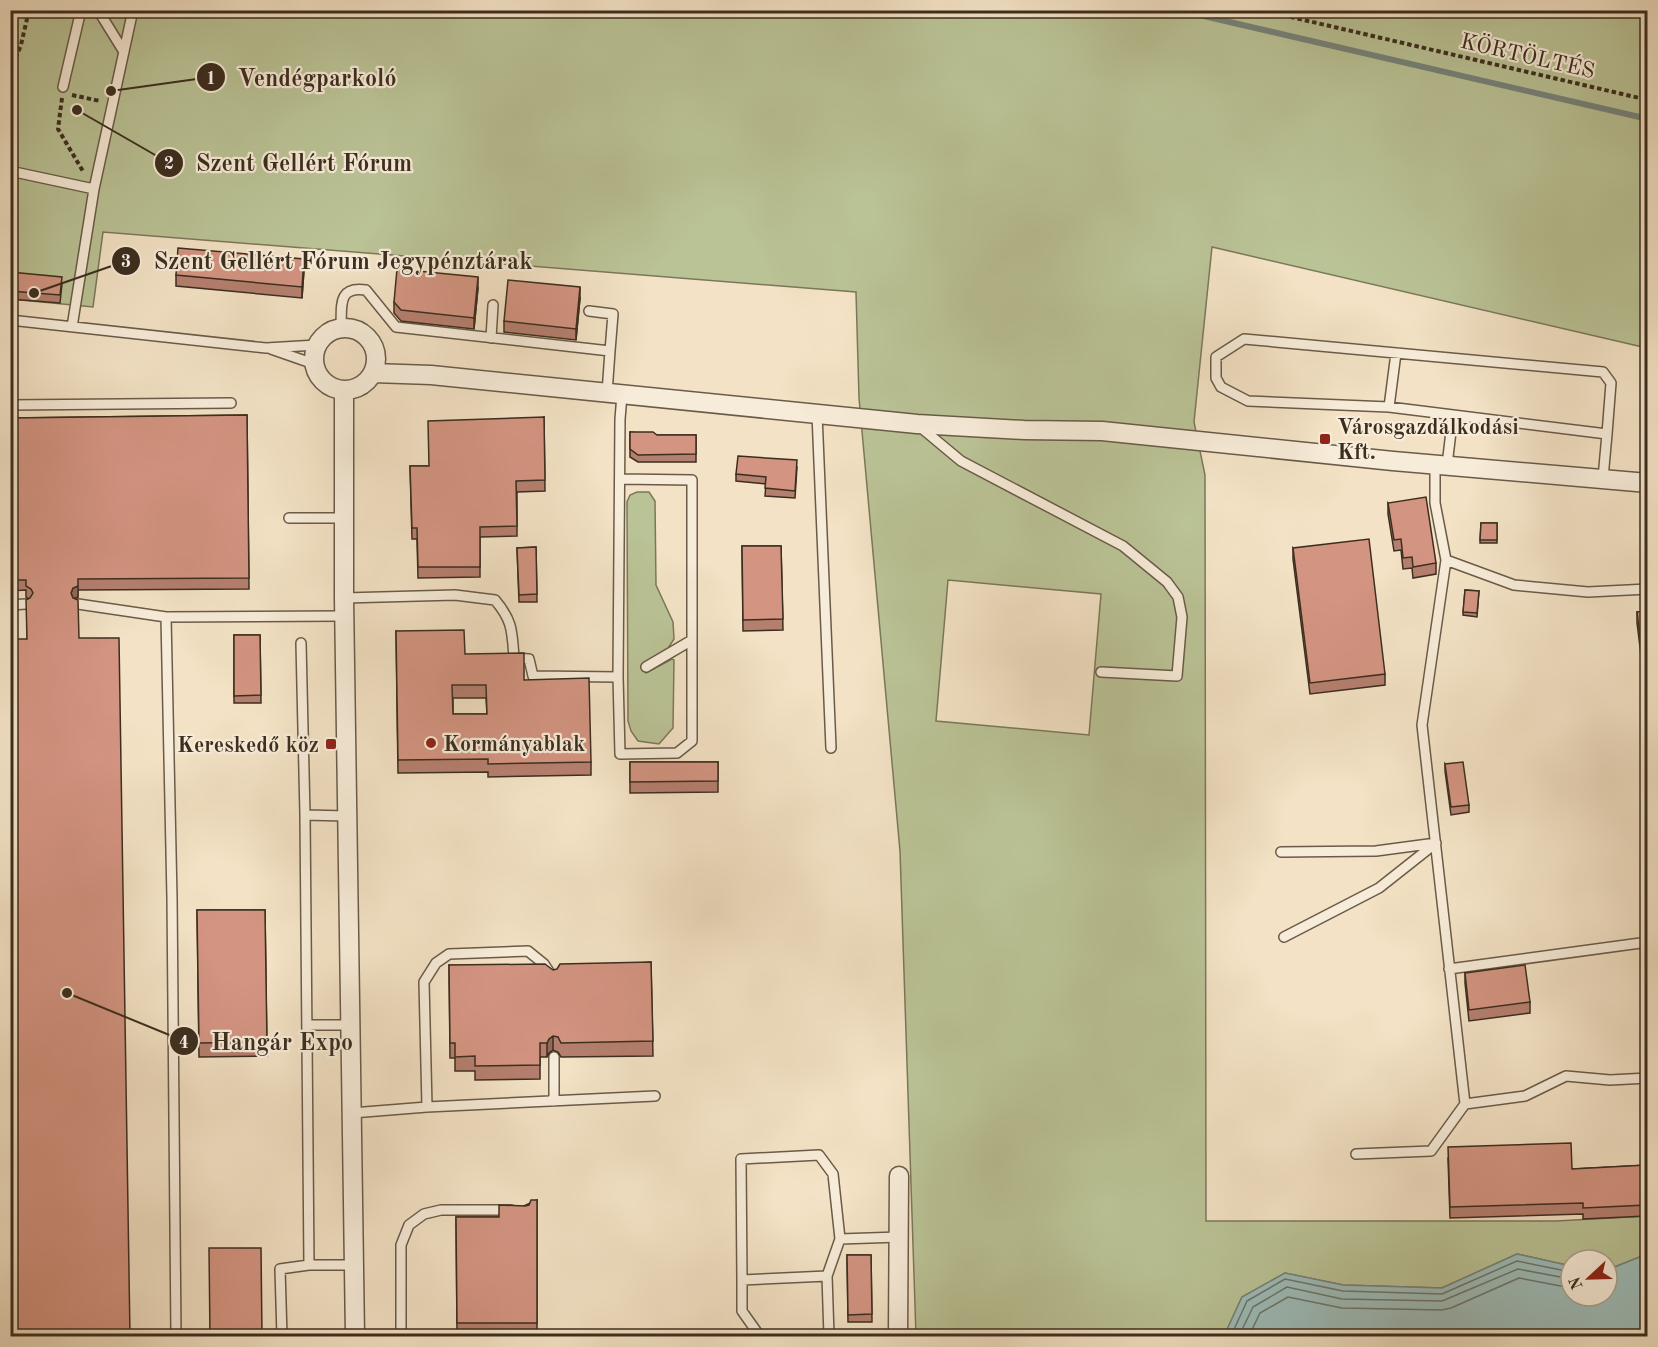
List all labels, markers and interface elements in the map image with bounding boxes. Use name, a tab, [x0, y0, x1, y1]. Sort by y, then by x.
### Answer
street label: KÖRTÖLTÉS	[1458, 28, 1598, 83]
callout: Vendégparkoló	[196, 56, 409, 98]
text: Vendégparkoló	[237, 68, 397, 92]
text: 1	[206, 70, 216, 88]
callout: Szent Gellért Fórum	[154, 142, 424, 184]
text: Szent Gellért Fórum	[196, 153, 412, 177]
text: 2	[164, 155, 174, 173]
callout: Szent Gellért Fórum Jegypénztárak	[111, 240, 544, 282]
text: Szent Gellért Fórum Jegypénztárak	[153, 251, 533, 275]
text: 3	[121, 253, 131, 271]
place label: Városgazdálkodási Kft.	[1337, 417, 1519, 464]
marker: Városgazdálkodási Kft.	[1318, 432, 1332, 446]
place label: Kormányablak	[443, 734, 585, 756]
place label: Kereskedő köz	[177, 735, 319, 757]
marker: Kormányablak	[424, 736, 438, 750]
marker: Kereskedő köz	[324, 737, 338, 751]
callout: Hangár Expo	[169, 1020, 365, 1062]
text: Hangár Expo	[211, 1032, 353, 1056]
text: 4	[179, 1034, 189, 1052]
north arrow	[1559, 1248, 1619, 1308]
text: N	[1567, 1273, 1587, 1292]

